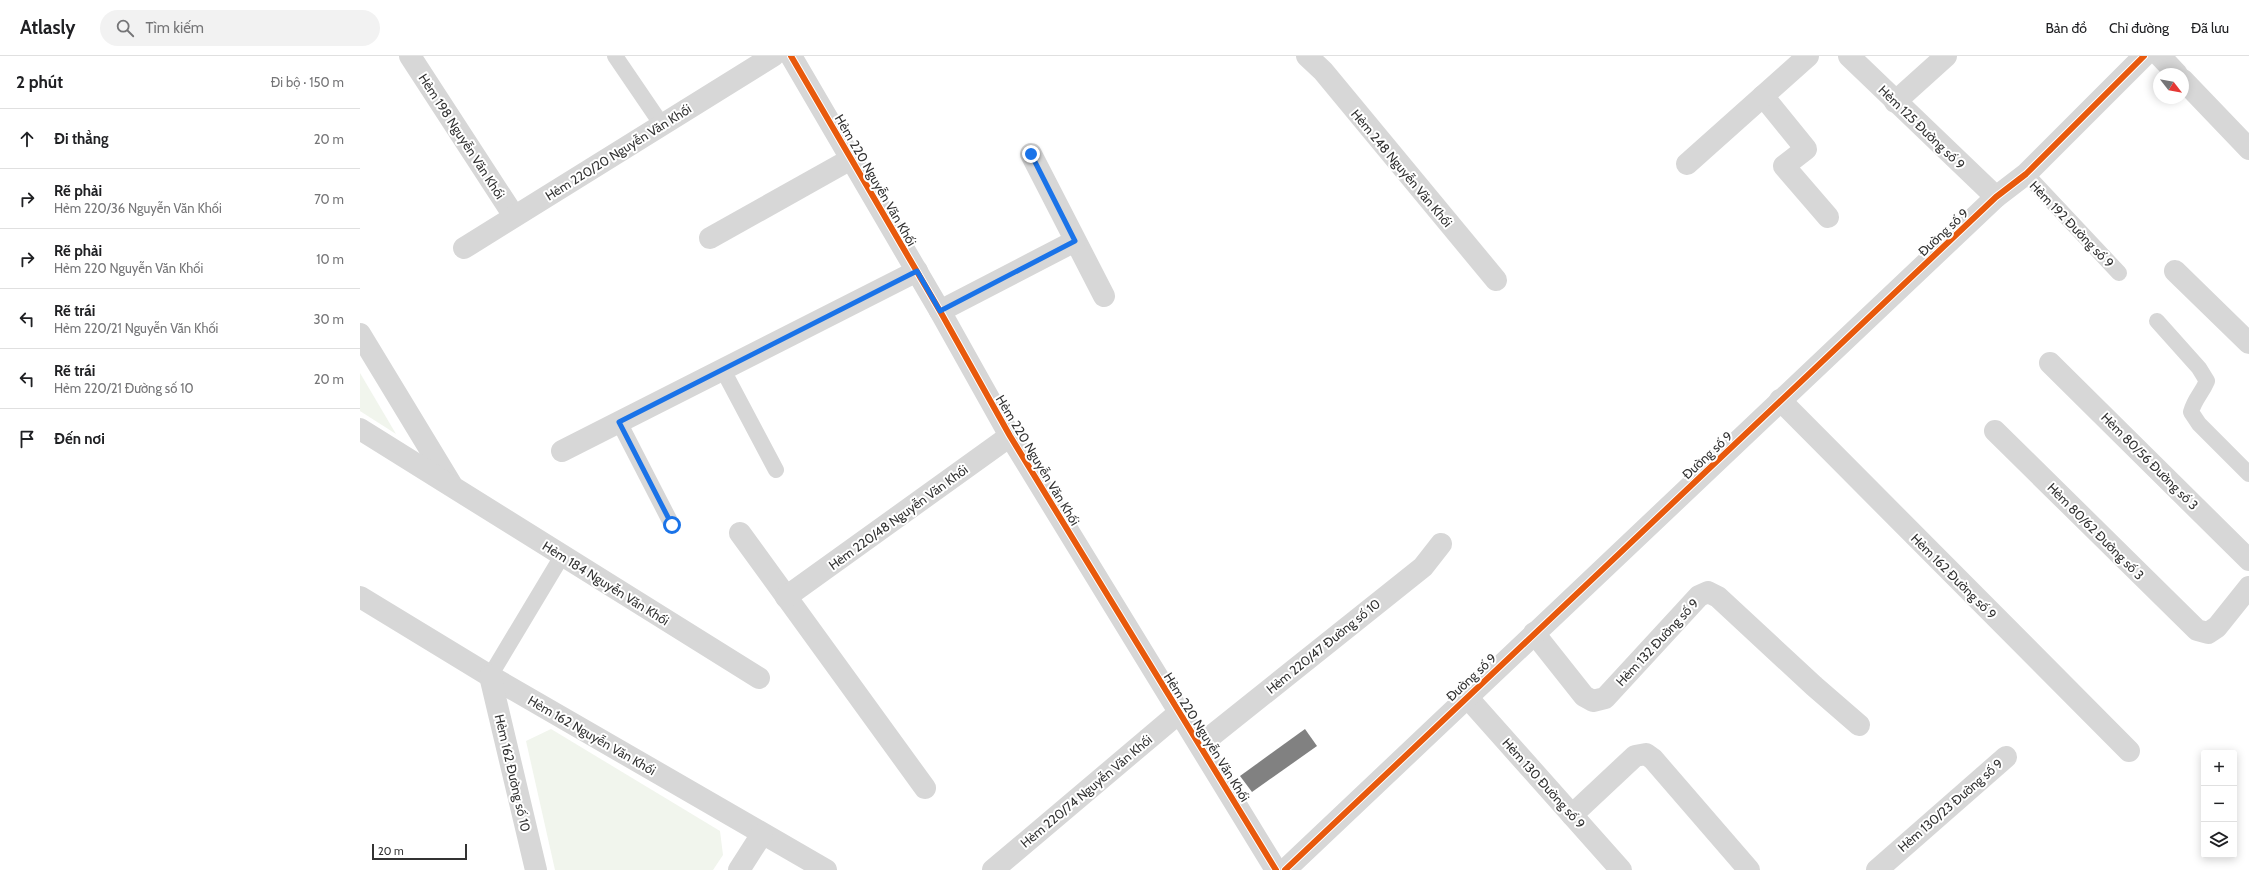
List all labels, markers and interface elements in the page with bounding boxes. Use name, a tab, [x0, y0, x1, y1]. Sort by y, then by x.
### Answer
search box	[100, 10, 380, 46]
text: Atlasly	[20, 16, 76, 39]
icon: search	[114, 17, 136, 39]
text: Tìm kiếm	[146, 19, 204, 37]
text: Bản đồ	[2045, 19, 2087, 37]
text: Chỉ đường	[2109, 19, 2169, 37]
text: Đã lưu	[2191, 19, 2229, 37]
north arrow	[2153, 68, 2189, 104]
street label: Hẻm 198 Nguyễn Văn Khối	[416, 70, 508, 202]
text: 2 phút	[16, 72, 63, 92]
text: Đi bộ · 150 m	[271, 74, 344, 90]
street label: Hẻm 125 Đường số 9	[1875, 82, 1969, 172]
street label: Hẻm 220/20 Nguyễn Văn Khối	[542, 100, 694, 204]
street label: Hẻm 248 Nguyễn Văn Khối	[1348, 106, 1456, 230]
street label: Hẻm 220 Nguyễn Văn Khối	[832, 111, 920, 249]
icon: ahead	[16, 128, 38, 150]
text: Đi thẳng	[54, 130, 109, 148]
text: 20 m	[314, 131, 344, 147]
route end	[1022, 145, 1040, 163]
street label: Hẻm 192 Đường số 9	[2027, 177, 2117, 271]
text: Rẽ phải	[54, 182, 102, 200]
icon: right	[16, 188, 38, 210]
text: 70 m	[314, 191, 344, 207]
text: Hẻm 220/36 Nguyễn Văn Khối	[54, 200, 222, 216]
street label: Đường số 9	[1915, 205, 1971, 259]
text: Rẽ phải	[54, 242, 102, 260]
icon: right	[16, 248, 38, 270]
text: 10 m	[316, 251, 344, 267]
text: Hẻm 220 Nguyễn Văn Khối	[54, 260, 203, 276]
text: Rẽ trái	[54, 302, 95, 320]
icon: left	[16, 308, 38, 330]
text: 30 m	[314, 311, 344, 327]
text: Hẻm 220/21 Nguyễn Văn Khối	[54, 320, 218, 336]
text: Rẽ trái	[54, 362, 95, 380]
icon: left	[16, 368, 38, 390]
text: 20 m	[314, 371, 344, 387]
text: Hẻm 220/21 Đường số 10	[54, 380, 194, 396]
street label: Hẻm 220 Nguyễn Văn Khối	[993, 392, 1083, 528]
street label: Hẻm 80/56 Đường số 3	[2098, 409, 2202, 513]
icon: arrive	[16, 428, 38, 450]
street label: Đường số 9	[1679, 428, 1735, 482]
text: Đến nơi	[54, 430, 105, 448]
street label: Hẻm 220/48 Nguyễn Văn Khối	[825, 461, 971, 573]
street label: Hẻm 80/62 Đường số 3	[2044, 479, 2148, 583]
route start	[663, 516, 681, 534]
street label: Hẻm 162 Đường số 9	[1908, 530, 2000, 622]
street label: Hẻm 184 Nguyễn Văn Khối	[540, 537, 672, 629]
street label: Hẻm 220/47 Đường số 10	[1263, 595, 1383, 697]
street label: Hẻm 132 Đường số 9	[1612, 595, 1702, 689]
street label: Đường số 9	[1443, 650, 1499, 704]
street label: Hẻm 220 Nguyễn Văn Khối	[1161, 669, 1253, 805]
street label: Hẻm 162 Nguyễn Văn Khối	[525, 692, 659, 778]
street label: Hẻm 162 Đường số 10	[492, 713, 534, 833]
street label: Hẻm 220/74 Nguyễn Văn Khối	[1017, 731, 1155, 851]
street label: Hẻm 130 Đường số 9	[1499, 734, 1589, 832]
map controls	[2201, 750, 2237, 858]
button: +	[2201, 750, 2237, 786]
street label: Hẻm 130/23 Đường số 9	[1894, 755, 2006, 855]
button: −	[2201, 786, 2237, 822]
button: layers	[2201, 822, 2237, 858]
scale bar	[372, 842, 467, 861]
text: 20 m	[378, 844, 404, 858]

